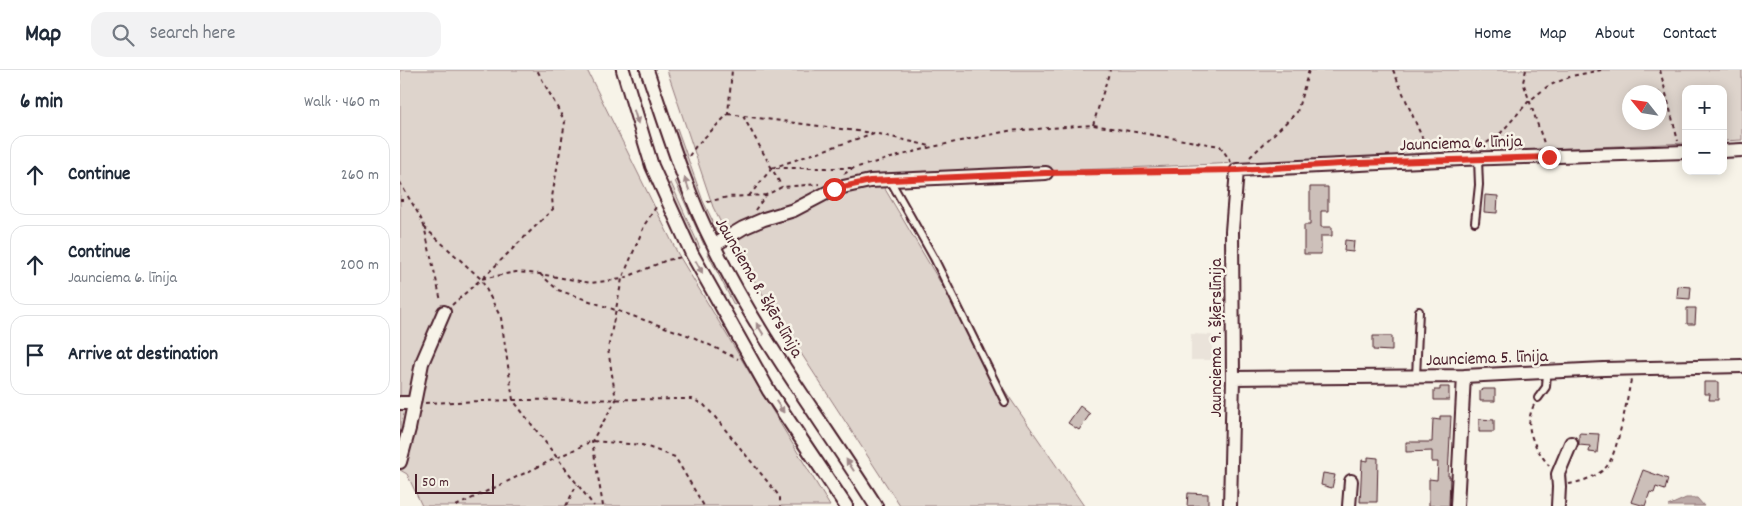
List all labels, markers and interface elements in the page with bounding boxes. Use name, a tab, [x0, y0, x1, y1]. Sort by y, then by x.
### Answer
search box	[91, 12, 441, 57]
text: Map	[25, 18, 61, 52]
icon: search	[109, 21, 137, 49]
text: Search here	[149, 21, 235, 48]
text: Home	[1474, 22, 1511, 47]
text: Map	[1539, 22, 1567, 47]
text: About	[1595, 22, 1635, 47]
text: Contact	[1663, 22, 1717, 47]
north arrow	[1622, 85, 1667, 130]
map controls	[1682, 85, 1727, 175]
button: +	[1682, 85, 1727, 130]
text: 6 min	[20, 88, 63, 118]
text: Walk · 460 m	[304, 91, 380, 114]
one-way arrow	[633, 109, 641, 124]
street label: Jaunciema 6. līnija	[1399, 130, 1523, 159]
button: −	[1682, 130, 1727, 175]
route end	[1538, 146, 1561, 169]
icon: ahead	[21, 161, 49, 189]
text: Continue	[68, 162, 130, 189]
text: 260 m	[341, 164, 379, 187]
one-way arrow	[683, 177, 690, 192]
route start	[823, 178, 846, 201]
street label: Jaunciema 8. šķērslīnija	[707, 214, 808, 363]
text: Continue	[68, 240, 130, 267]
icon: ahead	[21, 251, 49, 279]
text: 200 m	[340, 254, 379, 277]
street label: Jaunciema 9. šķērslīnija	[1205, 258, 1230, 418]
one-way arrow	[694, 260, 703, 273]
text: Jaunciema 6. līnija	[68, 267, 177, 290]
one-way arrow	[756, 322, 765, 336]
icon: arrive	[21, 341, 49, 369]
text: Arrive at destination	[68, 342, 218, 369]
street label: Jaunciema 5. līnija	[1426, 345, 1549, 374]
one-way arrow	[775, 401, 784, 414]
one-way arrow	[845, 458, 854, 471]
scale bar	[415, 471, 494, 494]
text: 50 m	[422, 473, 449, 493]

